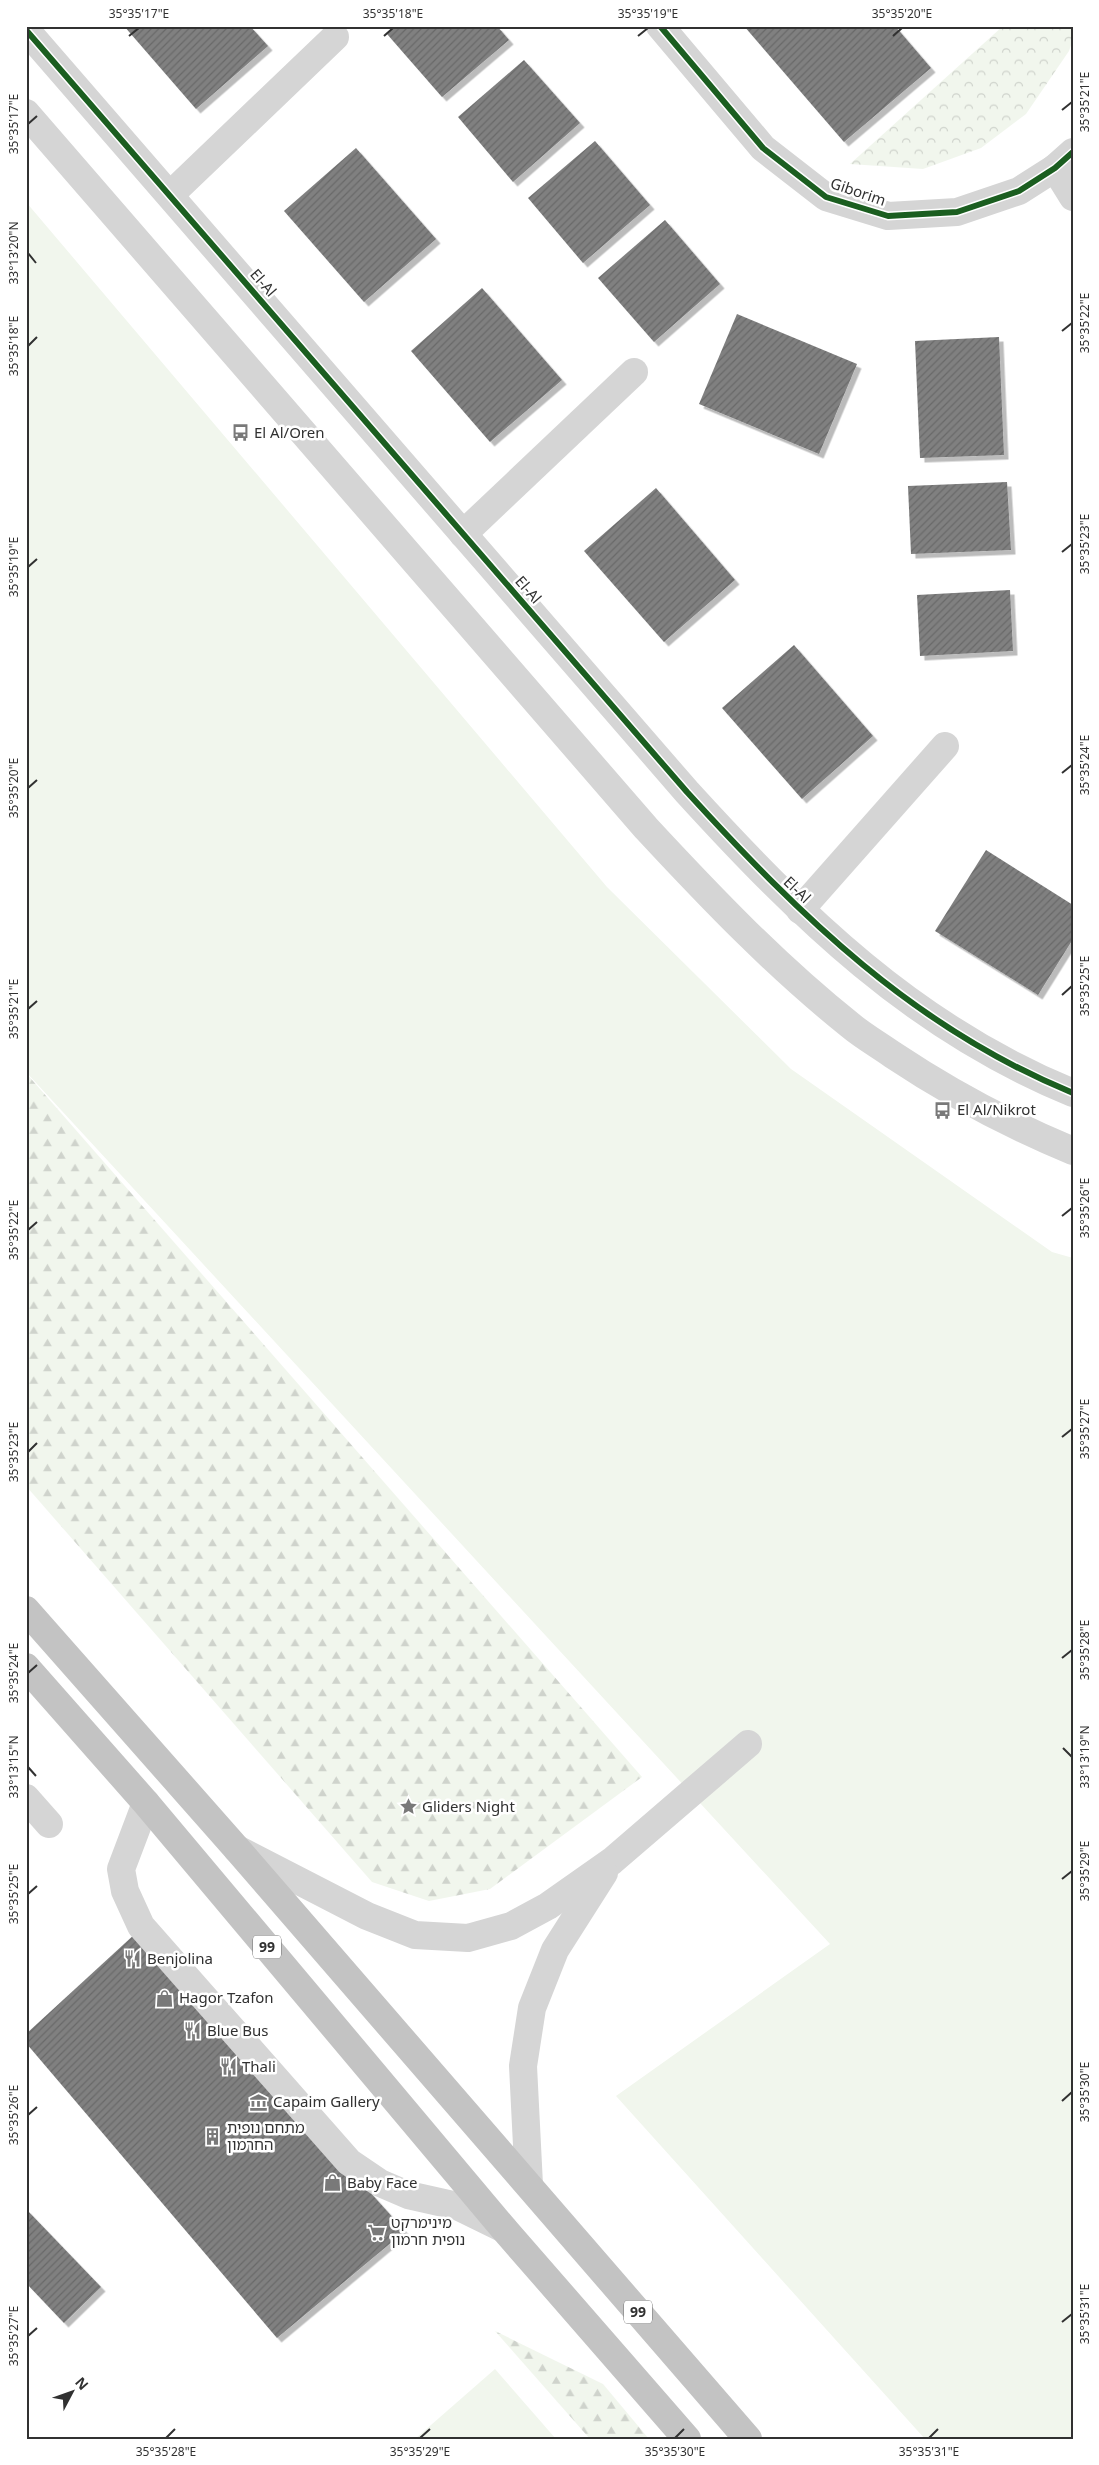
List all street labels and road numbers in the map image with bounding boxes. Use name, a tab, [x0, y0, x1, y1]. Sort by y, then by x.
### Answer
street label: Giborim	[828, 172, 889, 210]
street label: El-Al	[246, 264, 281, 300]
street label: El-Al	[511, 571, 546, 607]
street label: El-Al	[780, 871, 816, 907]
road number: 99	[253, 1935, 281, 1958]
road number: 99	[624, 2300, 652, 2324]

